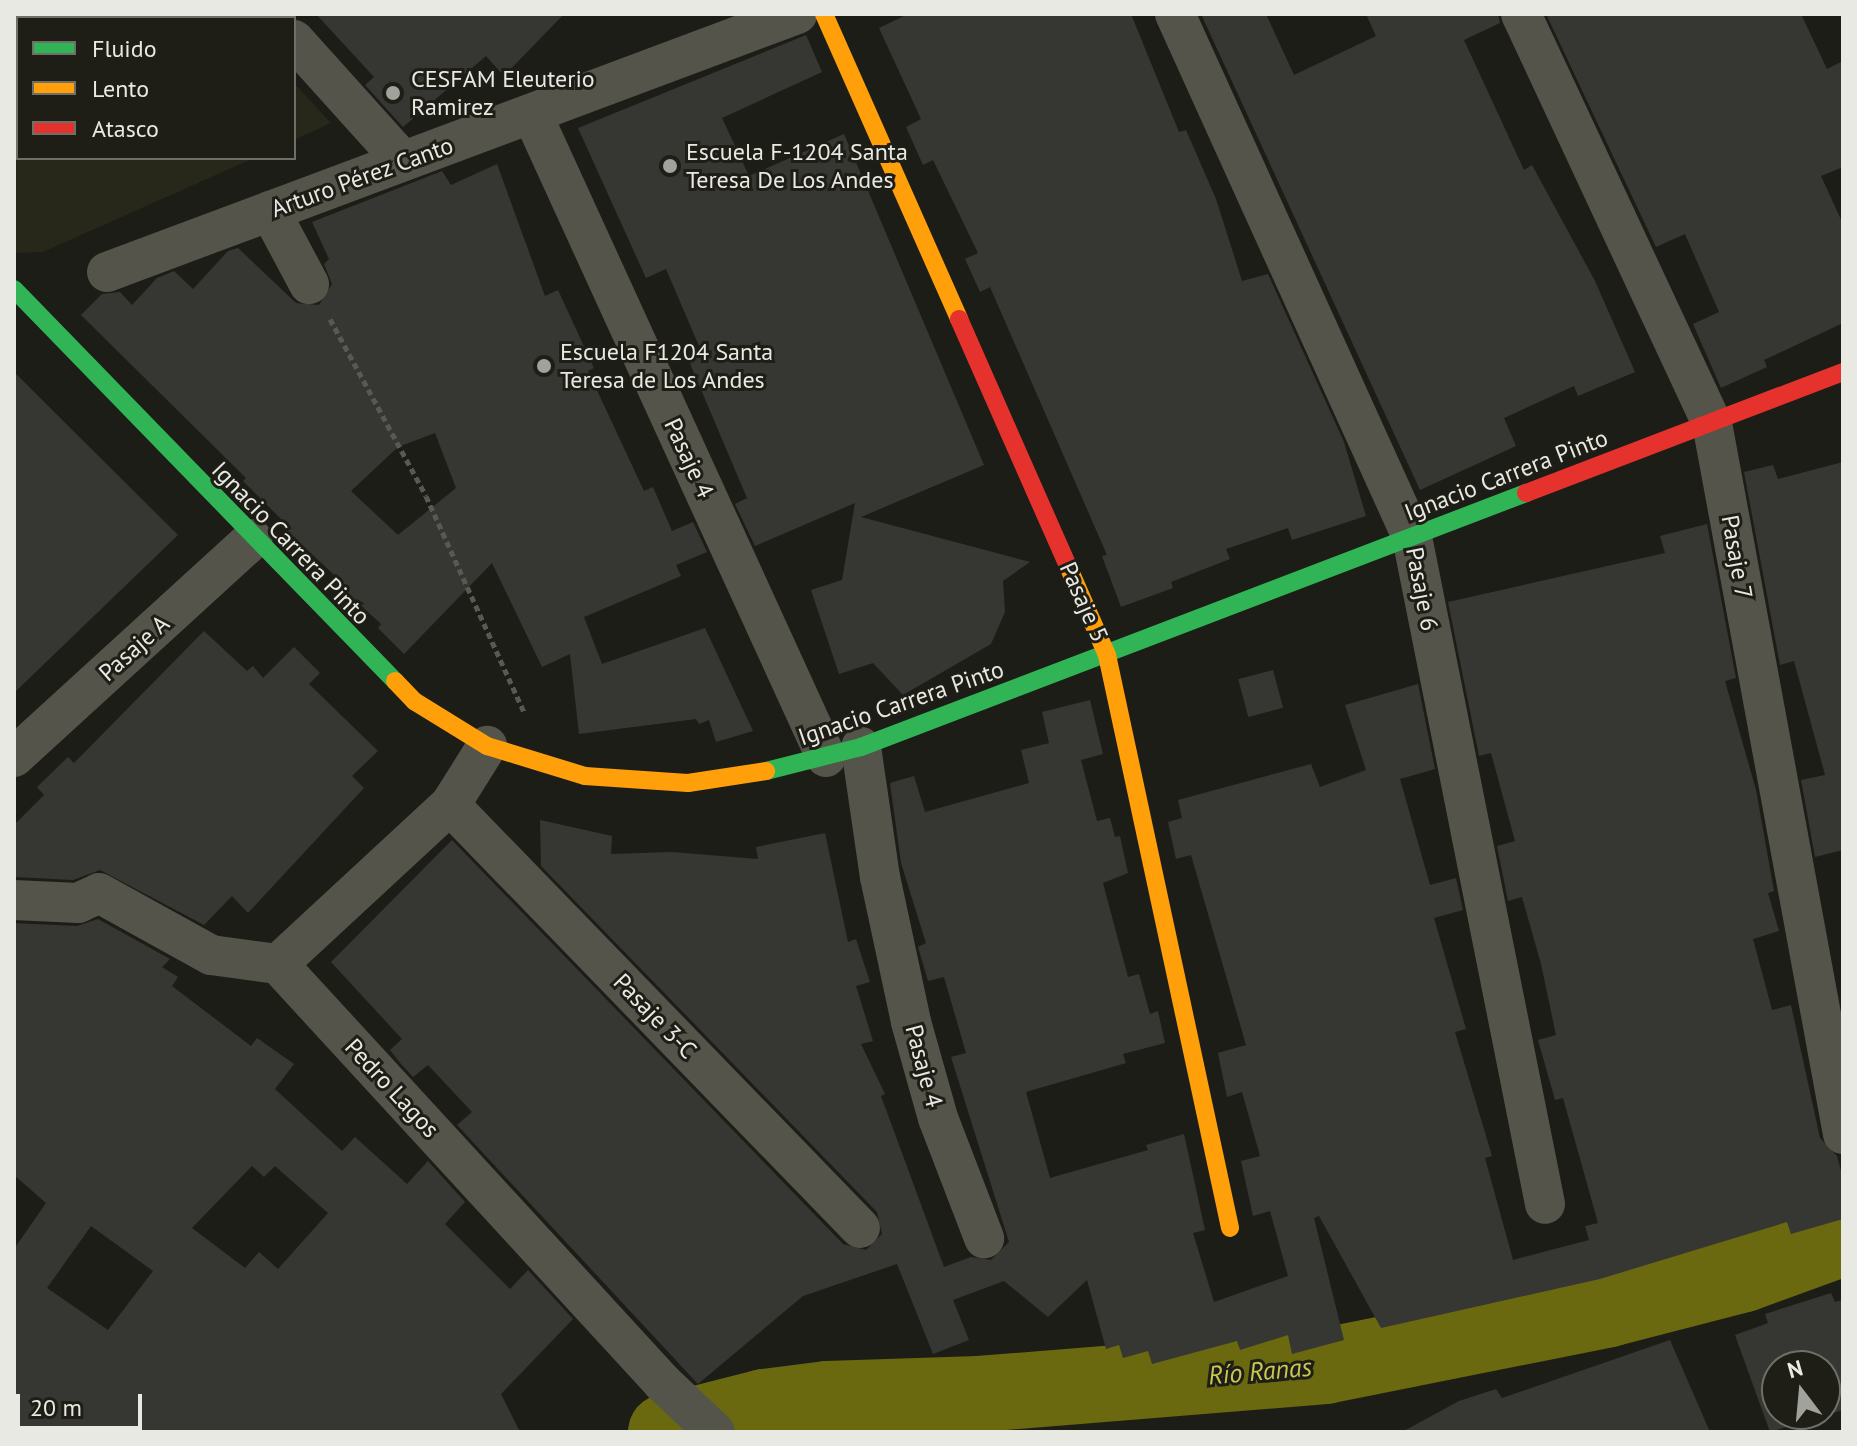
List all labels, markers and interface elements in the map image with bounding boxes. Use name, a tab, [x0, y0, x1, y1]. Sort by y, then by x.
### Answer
legend	[16, 16, 296, 160]
text: Fluido	[92, 33, 157, 64]
place label: CESFAM Eleuterio Ramirez	[411, 65, 595, 121]
text: Lento	[92, 73, 149, 104]
marker: CESFAM Eleuterio Ramirez	[382, 82, 404, 104]
text: Atasco	[92, 113, 159, 144]
street label: Arturo Pérez Canto	[267, 131, 457, 223]
place label: Escuela F-1204 Santa Teresa De Los Andes	[686, 138, 908, 194]
marker: Escuela F-1204 Santa Teresa De Los Andes	[661, 157, 679, 175]
place label: Escuela F1204 Santa Teresa de Los Andes	[560, 338, 773, 394]
marker: Escuela F1204 Santa Teresa de Los Andes	[535, 357, 553, 375]
street label: Pasaje 4	[658, 414, 720, 502]
street label: Ignacio Carrera Pinto	[1400, 423, 1612, 527]
street label: Ignacio Carrera Pinto	[206, 456, 376, 630]
street label: Pasaje 7	[1715, 513, 1759, 601]
street label: Pasaje 6	[1400, 545, 1444, 633]
street label: Pasaje 5	[1054, 558, 1114, 646]
street label: Pasaje A	[93, 609, 175, 687]
street label: Ignacio Carrera Pinto	[795, 654, 1007, 752]
street label: Pasaje 3-C	[608, 968, 702, 1064]
street label: Pasaje 4	[899, 1021, 949, 1111]
street label: Pedro Lagos	[339, 1033, 445, 1143]
north arrow	[1761, 1350, 1841, 1430]
water label: Río Ranas	[1207, 1351, 1313, 1391]
text: N	[1784, 1353, 1806, 1384]
scale bar	[20, 1378, 146, 1428]
text: 20 m	[30, 1392, 82, 1423]

